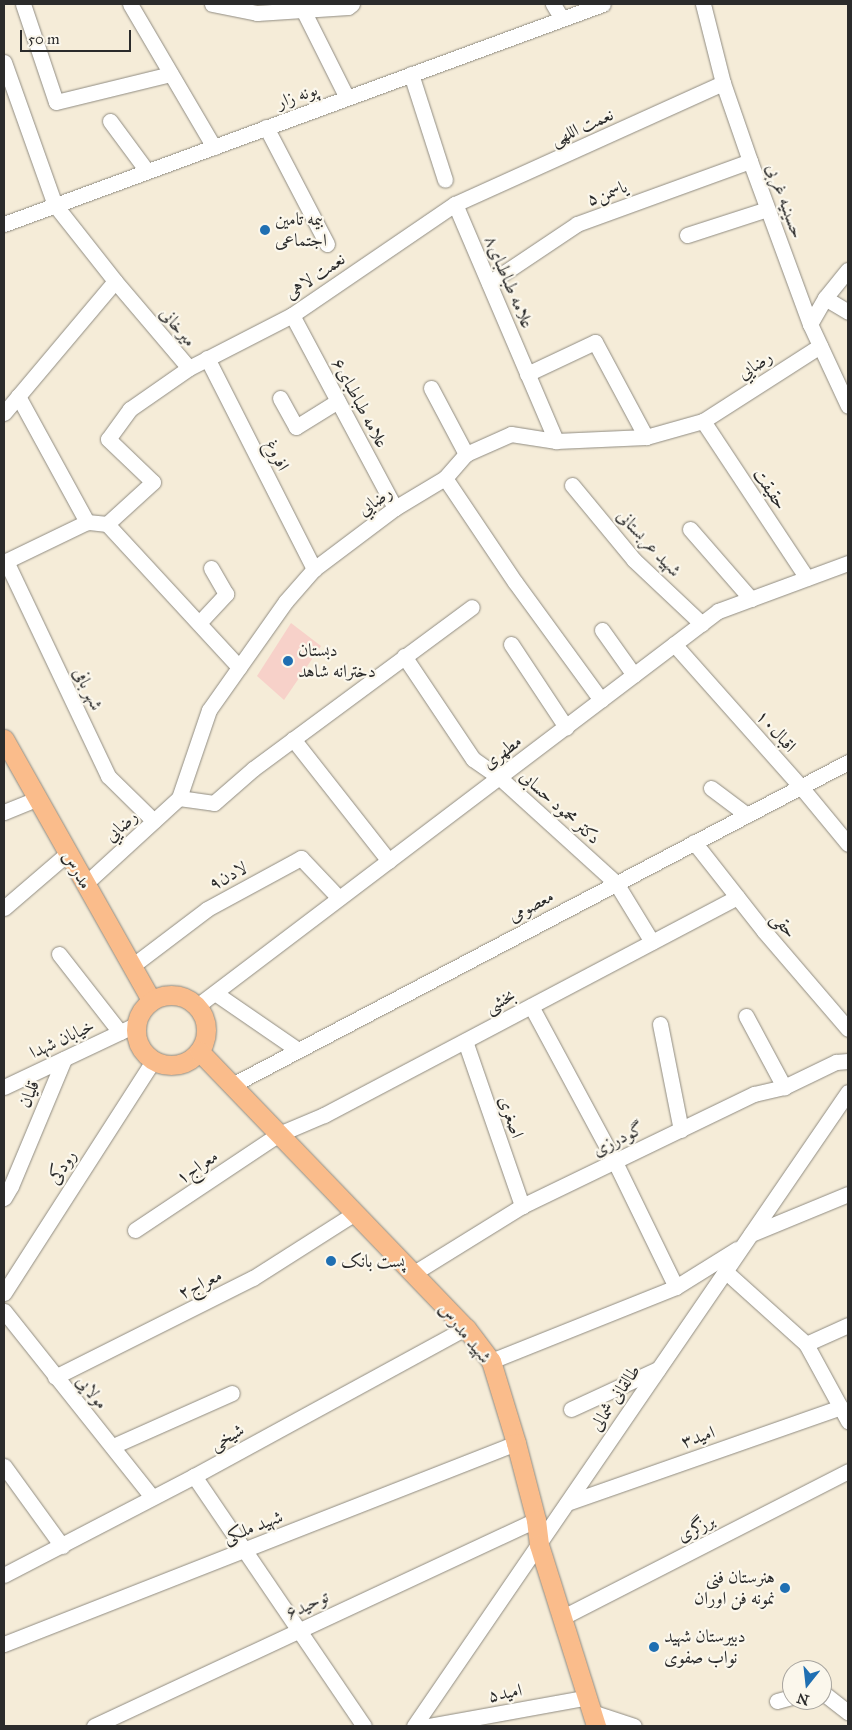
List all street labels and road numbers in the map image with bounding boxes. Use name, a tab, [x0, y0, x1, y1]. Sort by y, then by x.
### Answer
street label: پونه زار	[274, 79, 320, 113]
street label: نعمت اللهی	[547, 104, 617, 150]
street label: حسینیه غربی	[762, 161, 808, 241]
street label: یاسمن۵	[584, 176, 630, 210]
street label: علامه طباطبای۸	[480, 232, 538, 332]
street label: نعمت لاهی	[281, 248, 349, 304]
street label: میرخانی	[155, 303, 201, 351]
street label: رضایي	[734, 346, 776, 384]
street label: علامه طباطبای۶	[327, 354, 393, 452]
street label: افروغ	[260, 436, 294, 474]
street label: حقیقت	[748, 464, 792, 514]
street label: رضایي	[354, 482, 396, 520]
street label: شهید عربستانی	[612, 505, 686, 581]
street label: شهر بافی	[68, 664, 108, 714]
street label: اقبال۱۰	[751, 705, 801, 757]
street label: مطهری	[478, 730, 526, 774]
street label: دکتر محمود حسابی	[515, 765, 605, 849]
street label: رضایي	[100, 806, 142, 846]
street label: مدرس	[58, 847, 96, 893]
street label: لادن۹	[205, 857, 251, 895]
street label: معصومی	[505, 885, 557, 927]
street label: حقی	[767, 907, 801, 943]
street label: بخشی	[481, 984, 519, 1018]
street label: خیابان شهدا	[26, 1015, 98, 1063]
street label: قلیان	[14, 1077, 44, 1111]
street label: اصغری	[494, 1093, 528, 1141]
street label: گودرزی	[589, 1117, 647, 1161]
street label: معراج۱	[172, 1145, 222, 1189]
street label: رودکی	[43, 1146, 81, 1188]
street label: معراج۲	[175, 1264, 225, 1304]
street label: شهید مدرس	[434, 1298, 496, 1368]
street label: طالقانی شمالی	[585, 1361, 645, 1435]
street label: مولایی	[72, 1371, 112, 1413]
street label: شیخی	[206, 1419, 248, 1455]
street label: امید۳	[678, 1421, 718, 1453]
street label: شهید ملکی	[220, 1506, 286, 1548]
street label: برزگری	[674, 1509, 718, 1547]
street label: توحید۶	[282, 1586, 332, 1624]
street label: امید۵	[486, 1679, 524, 1707]

